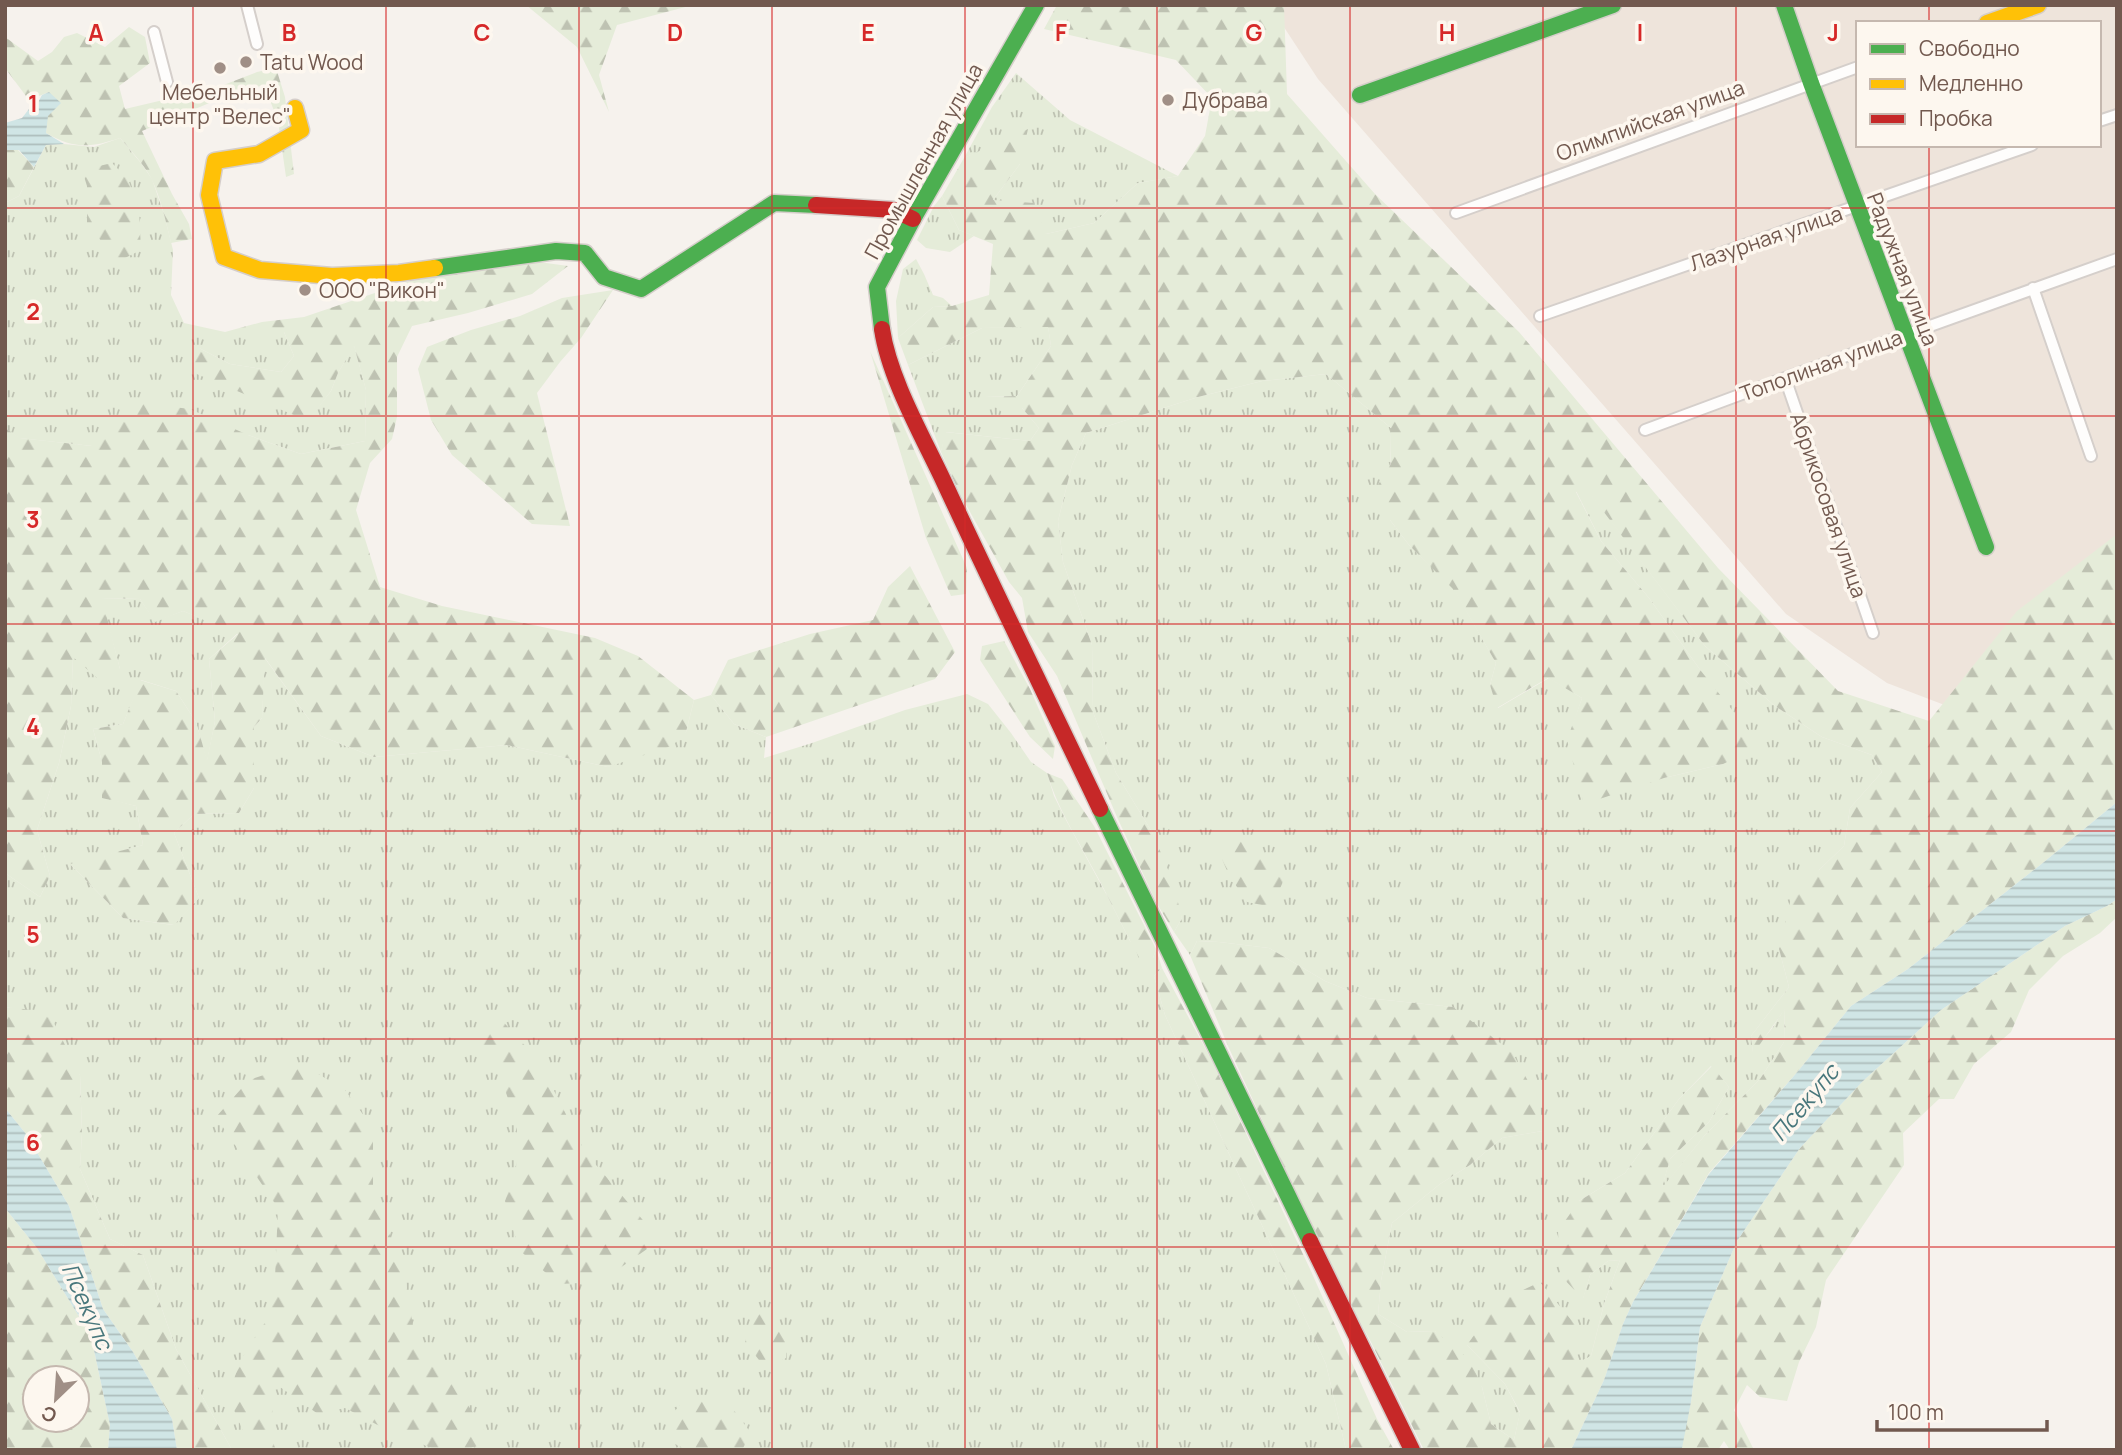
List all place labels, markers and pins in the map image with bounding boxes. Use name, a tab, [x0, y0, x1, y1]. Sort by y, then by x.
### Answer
place label: Tatu Wood	[260, 48, 363, 76]
marker: Tatu Wood	[238, 54, 254, 70]
marker: Мебельный центр "Велес"	[212, 60, 228, 76]
place label: Мебельный центр "Велес"	[149, 78, 291, 130]
place label: Дубрава	[1182, 86, 1268, 114]
marker: Дубрава	[1160, 92, 1176, 108]
place label: ООО "Викон"	[319, 276, 445, 304]
marker: ООО "Викон"	[297, 282, 313, 298]

